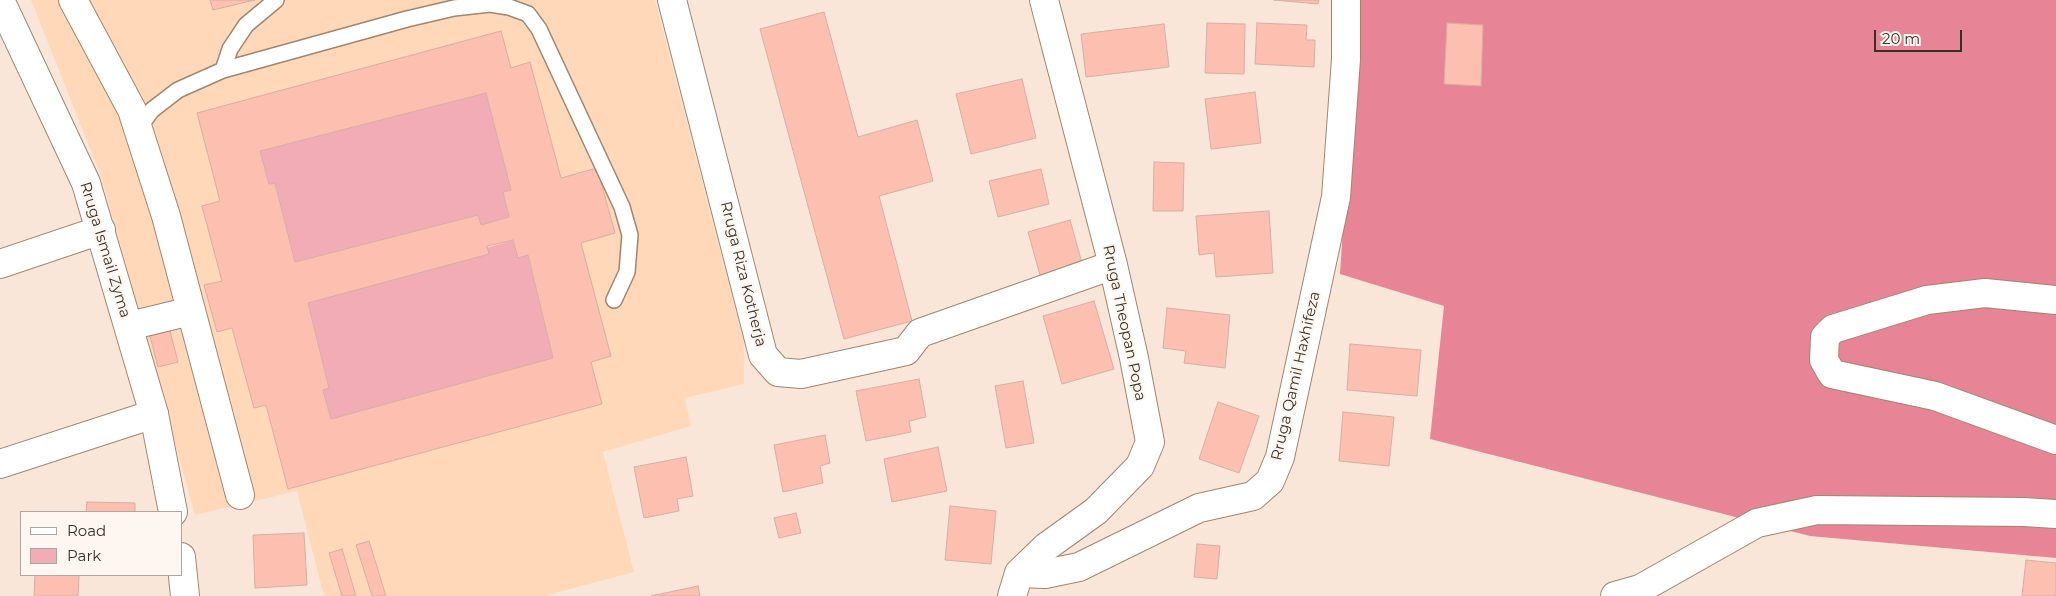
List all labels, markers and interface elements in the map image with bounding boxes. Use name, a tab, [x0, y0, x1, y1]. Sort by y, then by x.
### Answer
scale bar	[1876, 20, 1964, 52]
text: 20 m	[1882, 29, 1920, 48]
street label: Rruga Ismail Zyma	[76, 180, 134, 320]
street label: Rruga Riza Kotherja	[716, 199, 770, 349]
street label: Rruga Theopan Popa	[1099, 243, 1149, 403]
street label: Rruga Qamil Haxhifeza	[1268, 290, 1324, 462]
legend	[20, 511, 182, 576]
text: Road	[67, 521, 106, 540]
text: Park	[67, 546, 101, 565]

